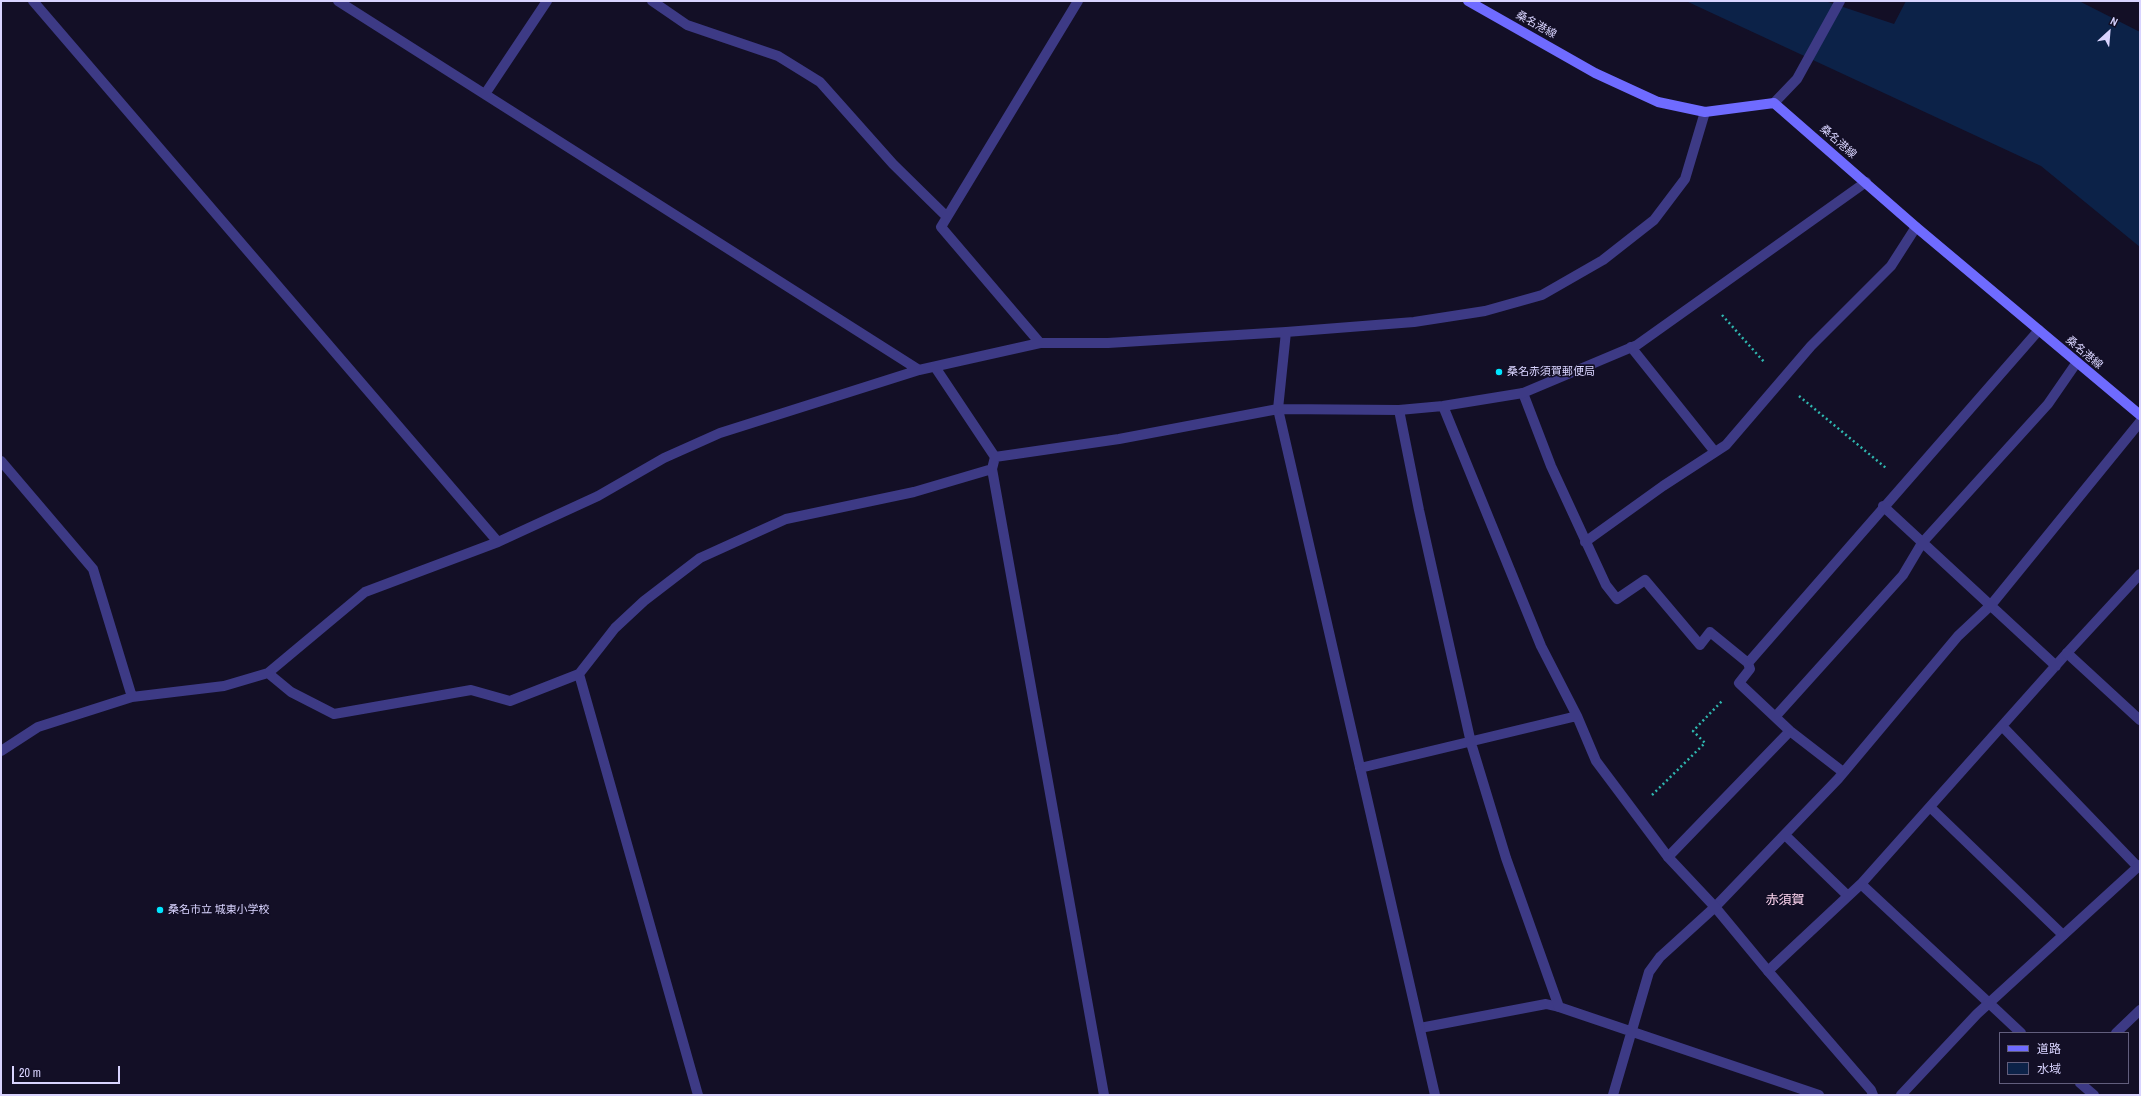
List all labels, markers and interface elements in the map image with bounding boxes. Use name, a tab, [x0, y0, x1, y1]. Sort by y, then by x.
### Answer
street label: 桑名港線	[1514, 9, 1558, 41]
north arrow	[2089, 12, 2129, 52]
text: N	[2108, 13, 2120, 29]
street label: 桑名港線	[1817, 123, 1859, 161]
street label: 桑名港線	[2063, 334, 2105, 372]
place label: 桑名赤須賀郵便局	[1507, 365, 1595, 379]
marker: 桑名赤須賀郵便局	[1494, 367, 1504, 377]
district label: 赤須賀	[1766, 893, 1804, 909]
place label: 桑名市立 城東小学校	[168, 903, 270, 917]
marker: 桑名市立 城東小学校	[155, 905, 165, 915]
legend	[1999, 1032, 2129, 1084]
text: 道路	[2037, 1041, 2061, 1057]
scale bar	[14, 1058, 122, 1084]
text: 水域	[2037, 1061, 2061, 1077]
text: 20 m	[19, 1065, 41, 1081]

